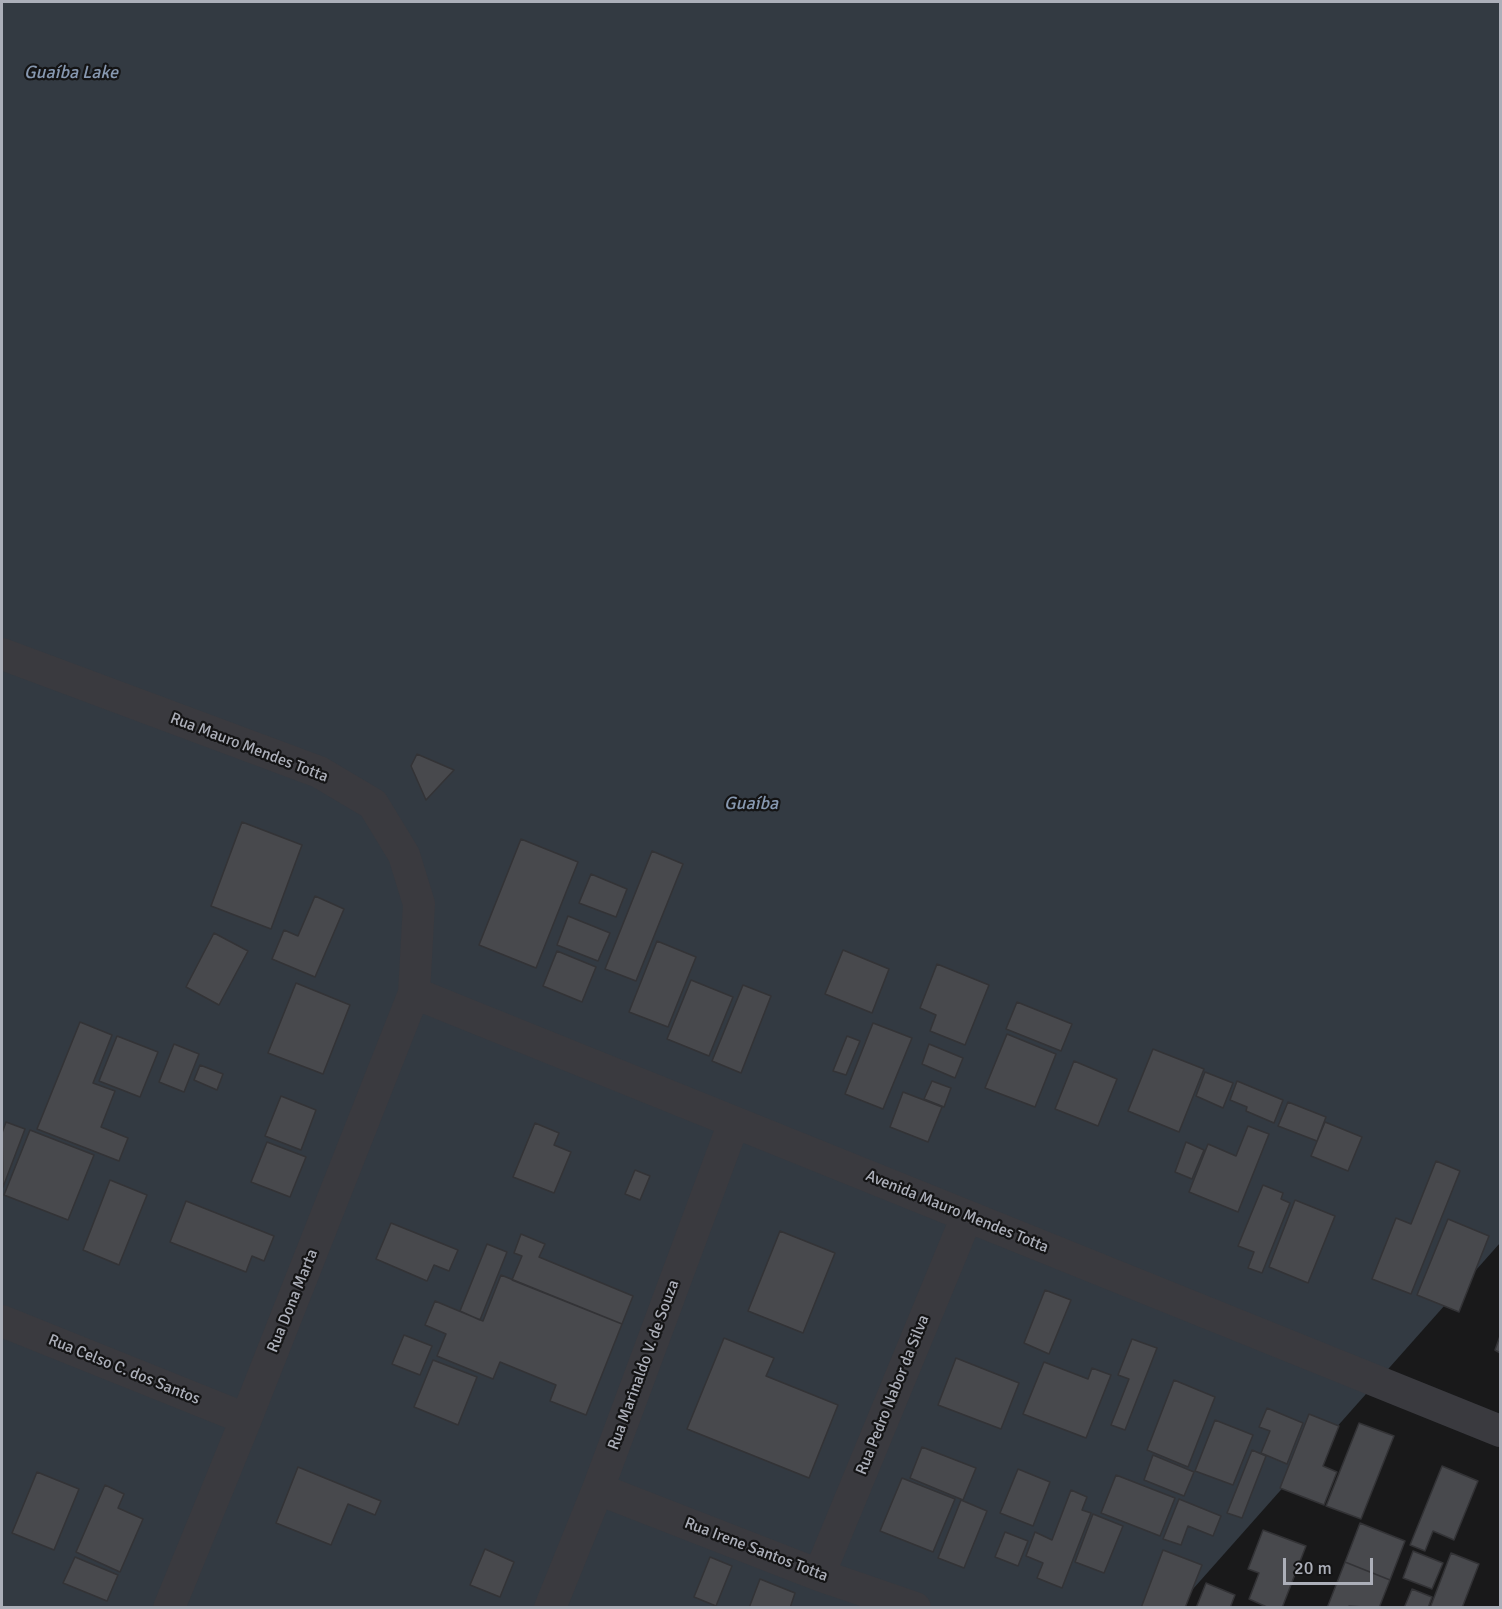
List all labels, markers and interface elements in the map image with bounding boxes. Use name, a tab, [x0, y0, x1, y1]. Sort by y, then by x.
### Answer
water label: Guaíba Lake	[24, 62, 118, 84]
street label: Rua Mauro Mendes Totta	[167, 709, 331, 787]
water label: Guaíba	[724, 793, 778, 815]
street label: Avenida Mauro Mendes Totta	[863, 1166, 1051, 1258]
street label: Rua Dona Marta	[264, 1247, 322, 1355]
street label: Rua Marinaldo V. de Souza	[604, 1277, 684, 1453]
street label: Rua Pedro Nabor da Silva	[852, 1312, 934, 1478]
street label: Rua Celso C. dos Santos	[45, 1331, 203, 1409]
street label: Rua Irene Santos Totta	[681, 1514, 831, 1586]
scale bar	[1286, 1546, 1376, 1584]
text: 20 m	[1294, 1557, 1332, 1579]

